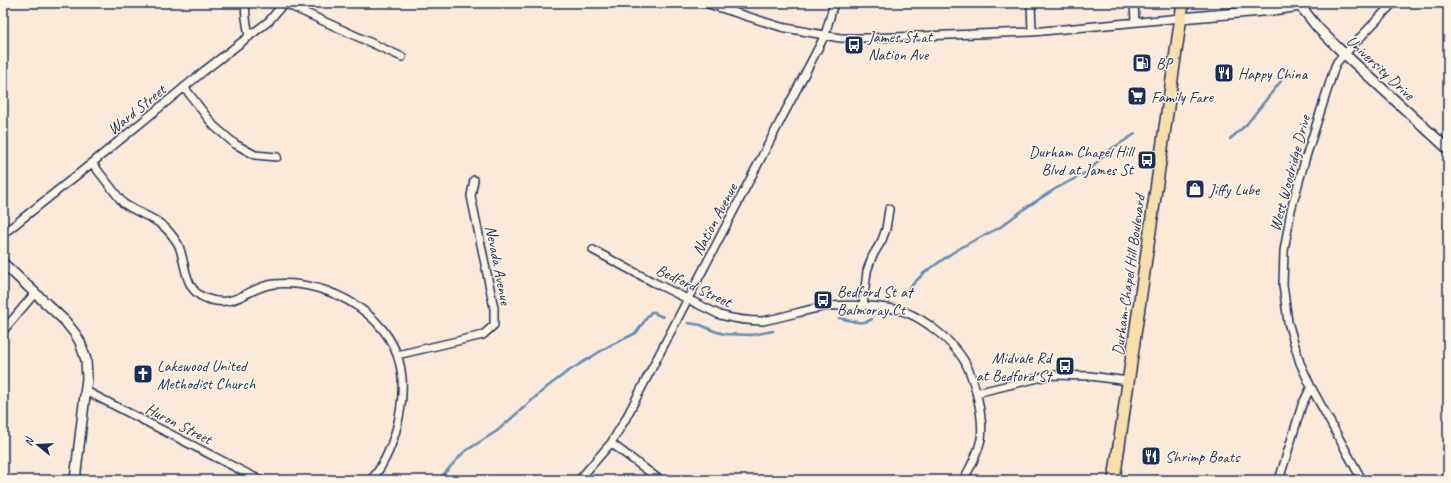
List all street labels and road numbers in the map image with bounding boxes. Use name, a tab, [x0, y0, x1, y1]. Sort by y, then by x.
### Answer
street label: University Drive	[1342, 31, 1420, 106]
street label: Ward Street	[104, 79, 171, 139]
street label: West Woodridge Drive	[1265, 111, 1316, 233]
street label: Nation Avenue	[688, 179, 743, 259]
street label: Durham-Chapel Hill Boulevard	[1108, 191, 1151, 357]
street label: Nevada Avenue	[481, 224, 516, 308]
street label: Bedford Street	[653, 260, 736, 313]
street label: Huron Street	[142, 399, 217, 450]

